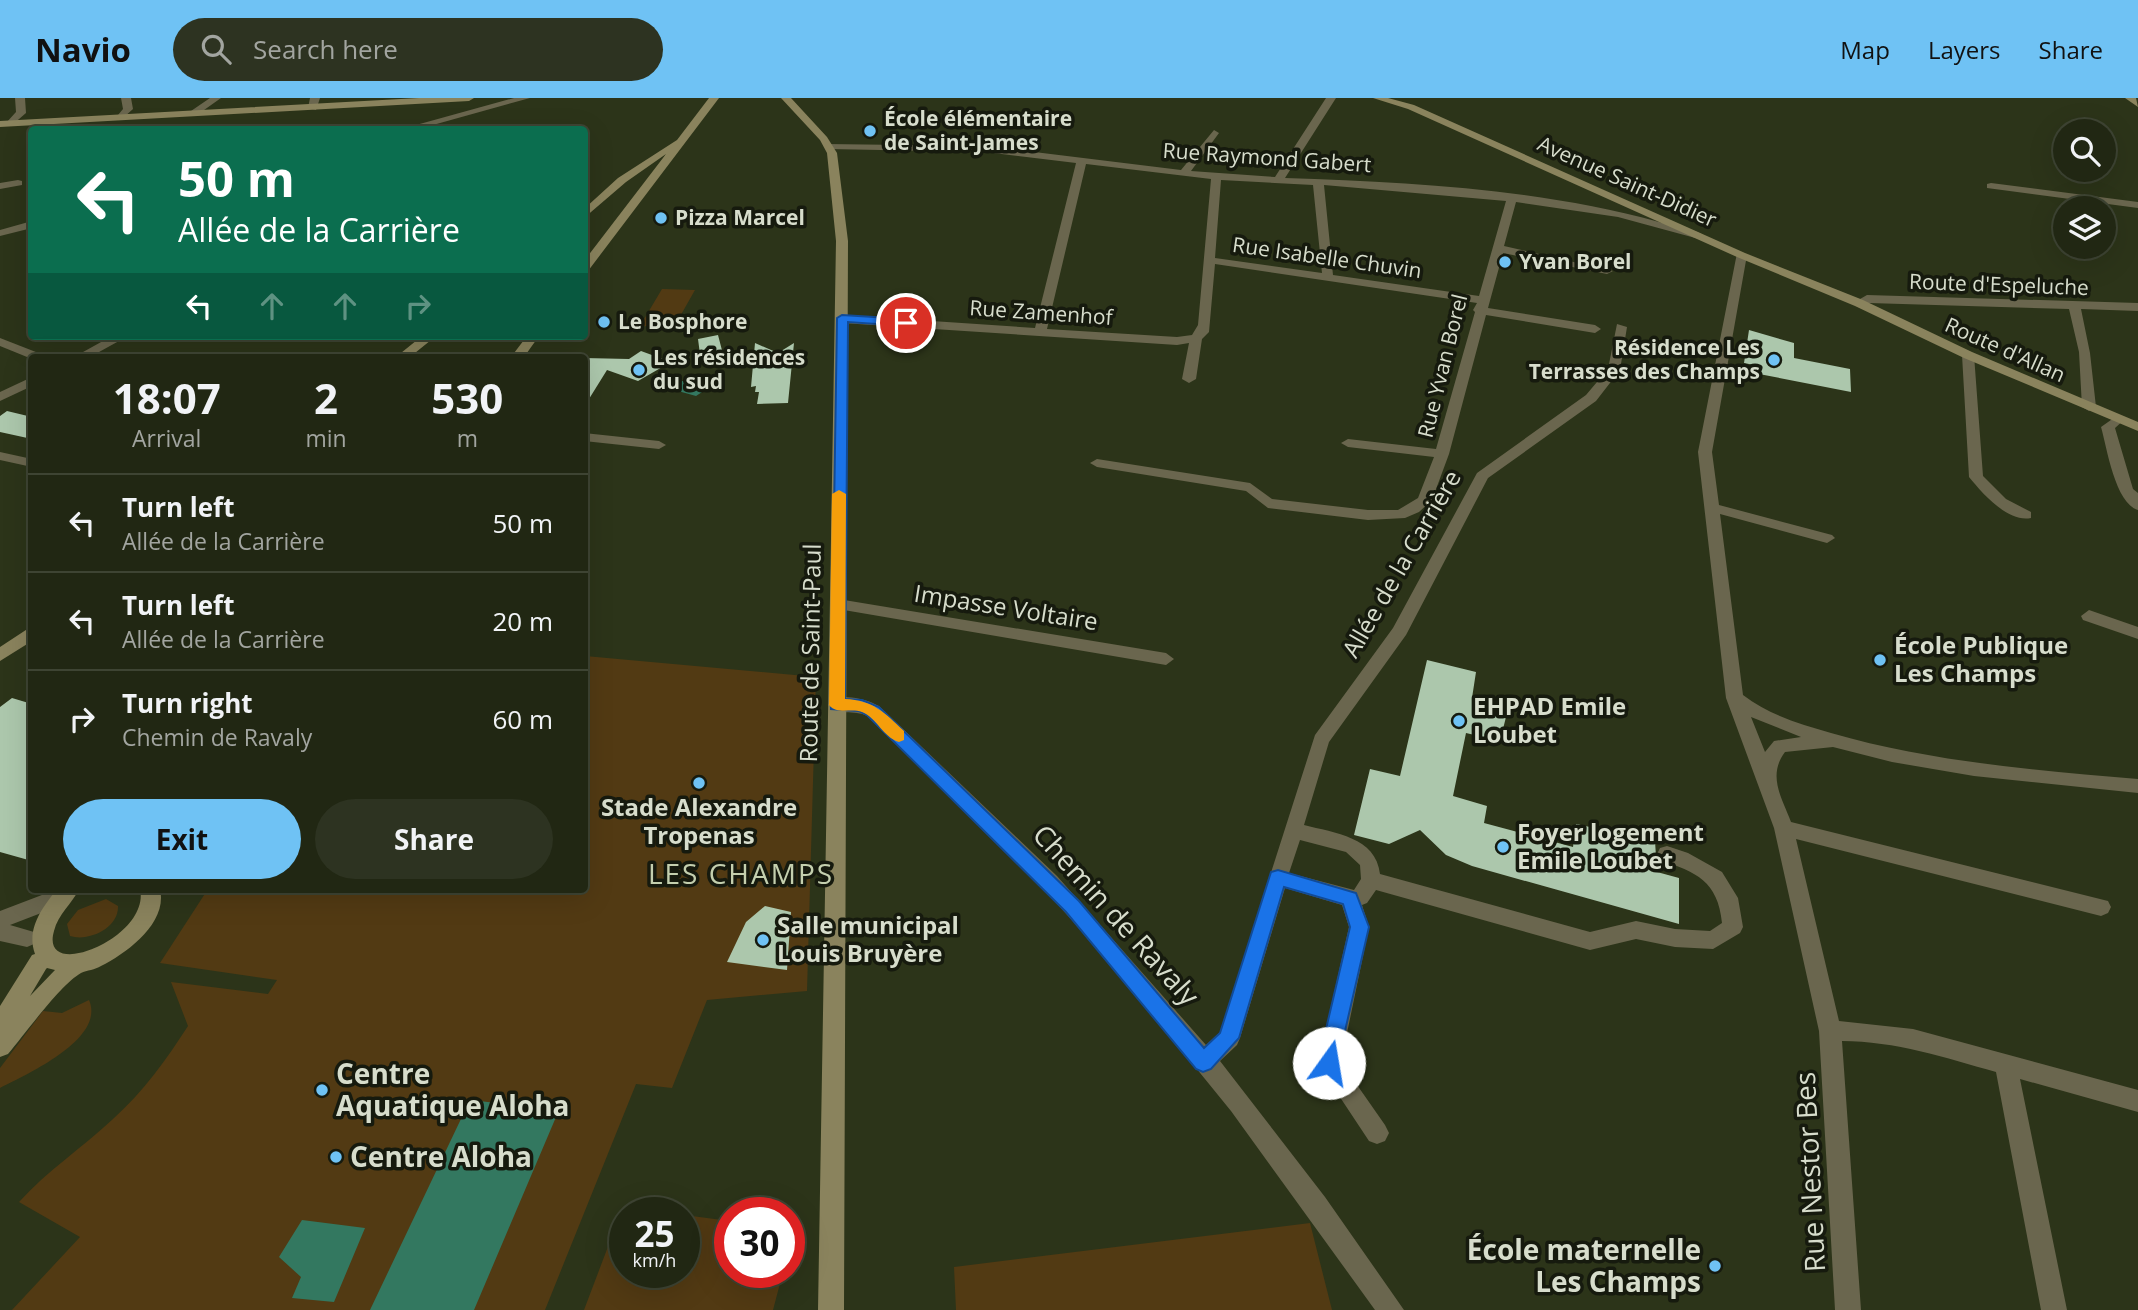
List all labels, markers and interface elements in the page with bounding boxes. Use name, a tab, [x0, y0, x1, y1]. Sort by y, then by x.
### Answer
search box	[173, 18, 663, 81]
text: Navio	[35, 27, 131, 72]
icon: search	[197, 30, 235, 68]
text: Search here	[253, 31, 398, 67]
text: Map	[1840, 33, 1890, 66]
text: Layers	[1928, 33, 2001, 66]
text: Share	[2039, 33, 2103, 66]
place label: École élémentaire de Saint-James	[884, 104, 1072, 156]
map controls	[2053, 119, 2116, 259]
button: search	[2053, 119, 2116, 182]
marker: École élémentaire de Saint-James	[862, 123, 878, 139]
street label: Avenue Saint-Didier	[1533, 129, 1722, 233]
street label: Rue Raymond Gabert	[1162, 136, 1372, 178]
text: 50 m	[178, 145, 295, 211]
icon: left	[63, 154, 154, 245]
button: layers	[2053, 196, 2116, 259]
place label: Pizza Marcel	[675, 203, 805, 231]
text: Allée de la Carrière	[178, 208, 460, 251]
marker: Pizza Marcel	[653, 210, 669, 226]
street label: Rue Isabelle Chuvin	[1231, 230, 1424, 284]
place label: Yvan Borel	[1519, 247, 1631, 275]
marker: Yvan Borel	[1497, 254, 1513, 270]
street label: Route d'Espeluche	[1909, 267, 2089, 301]
icon: left	[180, 287, 218, 325]
icon: ahead	[253, 287, 291, 325]
icon: ahead	[326, 287, 364, 325]
icon: right	[399, 287, 437, 325]
street label: Rue Yvan Borel	[1411, 291, 1473, 441]
pin	[876, 293, 936, 353]
street label: Rue Zamenhof	[969, 293, 1116, 331]
icon: arrive	[887, 304, 925, 342]
place label: Le Bosphore	[618, 307, 747, 335]
street label: Route d'Allan	[1941, 310, 2070, 388]
marker: Le Bosphore	[596, 314, 612, 330]
place label: Résidence Les Terrasses des Champs	[1529, 333, 1760, 385]
place label: Les résidences du sud	[653, 343, 805, 395]
marker: Résidence Les Terrasses des Champs	[1766, 352, 1782, 368]
marker: Les résidences du sud	[631, 362, 647, 378]
text: 18:07	[113, 369, 221, 426]
text: 2	[314, 369, 338, 426]
text: 530	[431, 369, 503, 426]
text: Arrival	[132, 422, 201, 454]
text: min	[305, 422, 347, 454]
text: m	[457, 422, 478, 454]
street label: Allée de la Carrière	[1334, 463, 1468, 663]
text: Turn left	[122, 489, 234, 525]
icon: left	[63, 504, 101, 542]
text: 50 m	[492, 505, 553, 541]
text: Allée de la Carrière	[122, 525, 325, 557]
street label: Route de Saint-Paul	[791, 543, 828, 763]
street label: Impasse Voltaire	[912, 576, 1100, 637]
text: Turn left	[122, 587, 234, 623]
icon: left	[63, 602, 101, 640]
text: 20 m	[492, 603, 553, 639]
text: Allée de la Carrière	[122, 623, 325, 655]
place label: École Publique Les Champs	[1894, 628, 2068, 689]
marker: École Publique Les Champs	[1872, 652, 1888, 668]
text: Turn right	[122, 685, 253, 721]
place label: EHPAD Emile Loubet	[1473, 689, 1626, 750]
icon: right	[63, 700, 101, 738]
text: 60 m	[492, 701, 553, 737]
marker: EHPAD Emile Loubet	[1451, 713, 1467, 729]
text: Chemin de Ravaly	[122, 721, 312, 753]
marker: Stade Alexandre Tropenas	[691, 775, 707, 791]
place label: Stade Alexandre Tropenas	[601, 790, 797, 851]
button: Exit	[63, 799, 301, 879]
button: Share	[315, 799, 553, 879]
place label: Foyer logement Emile Loubet	[1517, 815, 1704, 876]
street label: Chemin de Ravaly	[1025, 816, 1209, 1014]
marker: Foyer logement Emile Loubet	[1495, 839, 1511, 855]
district label: LES CHAMPS	[648, 854, 834, 892]
place label: Salle municipal Louis Bruyère	[777, 908, 959, 969]
marker: Salle municipal Louis Bruyère	[755, 932, 771, 948]
position arrow	[1292, 1026, 1366, 1100]
place label: Centre Aquatique Aloha	[336, 1054, 570, 1124]
street label: Rue Nestor Bes	[1785, 1071, 1833, 1273]
marker: Centre Aquatique Aloha	[314, 1082, 330, 1098]
place label: Centre Aloha	[350, 1137, 532, 1175]
marker: Centre Aloha	[328, 1149, 344, 1165]
speed limit sign: 30	[714, 1197, 805, 1288]
text: 25	[634, 1210, 675, 1257]
place label: École maternelle Les Champs	[1467, 1230, 1701, 1300]
text: km/h	[633, 1248, 676, 1272]
marker: École maternelle Les Champs	[1707, 1258, 1723, 1274]

